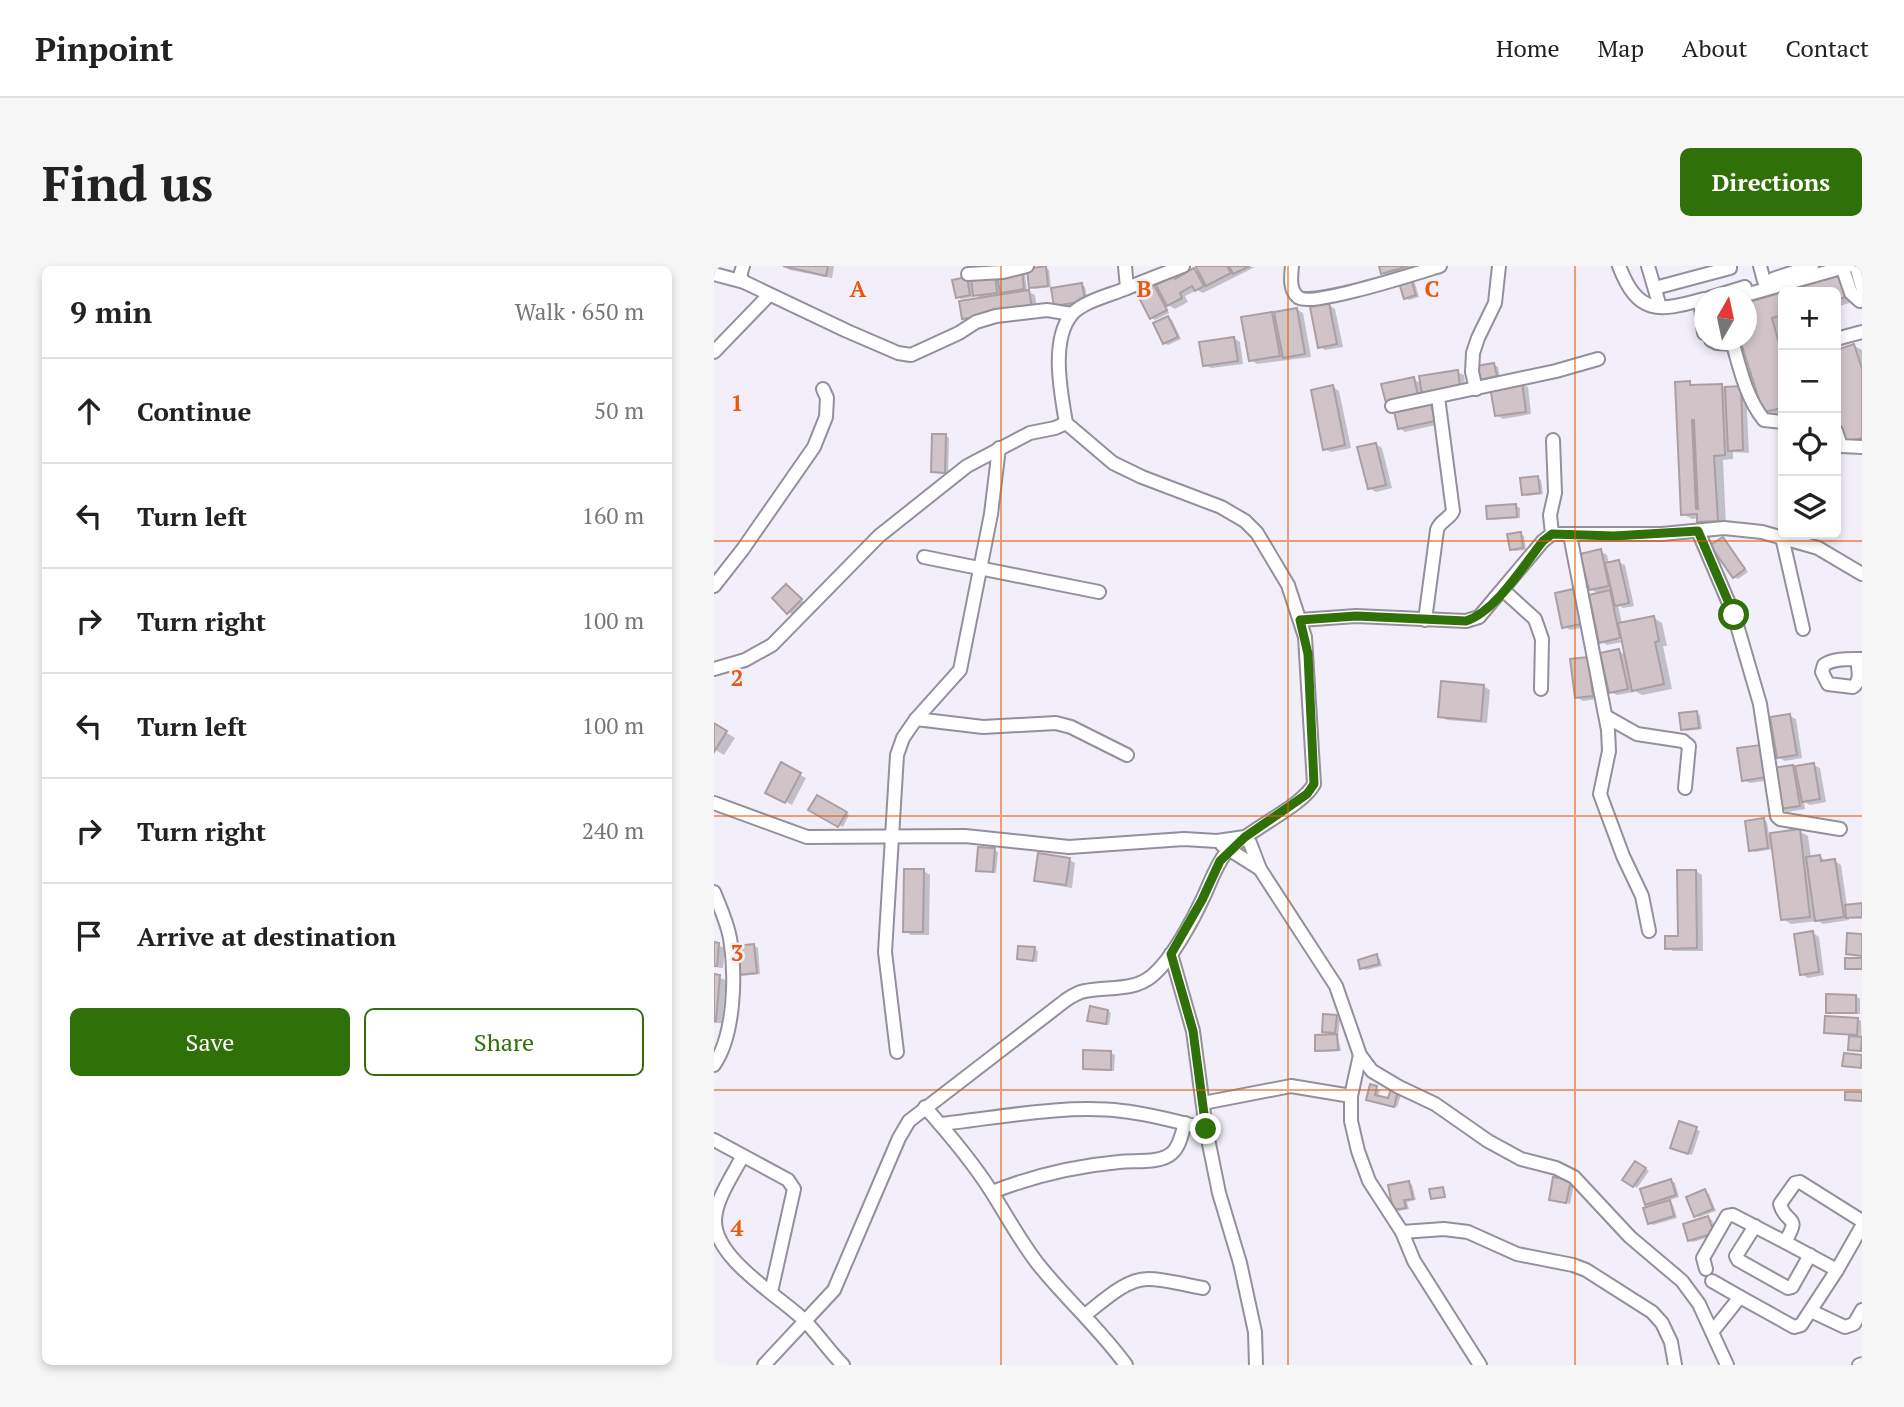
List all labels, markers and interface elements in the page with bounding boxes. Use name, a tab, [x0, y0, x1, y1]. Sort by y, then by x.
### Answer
text: Pinpoint	[35, 27, 173, 70]
text: Home	[1496, 32, 1560, 64]
text: Map	[1598, 32, 1644, 64]
text: About	[1682, 32, 1748, 64]
text: Contact	[1786, 32, 1869, 64]
button: Directions	[1680, 148, 1862, 216]
text: Find us	[42, 150, 213, 215]
text: A	[850, 273, 867, 304]
text: B	[1137, 273, 1152, 304]
text: C	[1425, 273, 1440, 304]
north arrow	[1694, 287, 1757, 350]
map controls	[1778, 287, 1841, 539]
button: +	[1778, 287, 1841, 350]
text: 9 min	[70, 292, 152, 332]
text: Walk · 650 m	[515, 296, 644, 327]
button: −	[1778, 350, 1841, 413]
text: 1	[731, 387, 744, 418]
icon: ahead	[70, 392, 108, 430]
text: Continue	[137, 394, 251, 428]
text: 50 m	[594, 395, 644, 426]
button: locate	[1778, 413, 1841, 476]
button: layers	[1778, 476, 1841, 539]
icon: left	[70, 497, 108, 535]
text: Turn left	[137, 499, 247, 533]
text: 160 m	[582, 500, 644, 531]
route start	[1718, 599, 1749, 630]
icon: right	[70, 602, 108, 640]
text: Turn right	[137, 604, 266, 638]
text: 100 m	[582, 605, 644, 636]
text: 2	[731, 662, 744, 693]
icon: left	[70, 707, 108, 745]
text: Turn left	[137, 709, 247, 743]
text: 100 m	[582, 710, 644, 741]
icon: right	[70, 812, 108, 850]
text: Turn right	[137, 814, 266, 848]
text: 240 m	[582, 815, 644, 846]
icon: arrive	[70, 917, 108, 955]
text: Arrive at destination	[137, 919, 396, 953]
text: 3	[731, 937, 744, 968]
button: Save	[70, 1008, 350, 1076]
button: Share	[364, 1008, 644, 1076]
route end	[1190, 1113, 1221, 1144]
text: 4	[731, 1212, 744, 1243]

